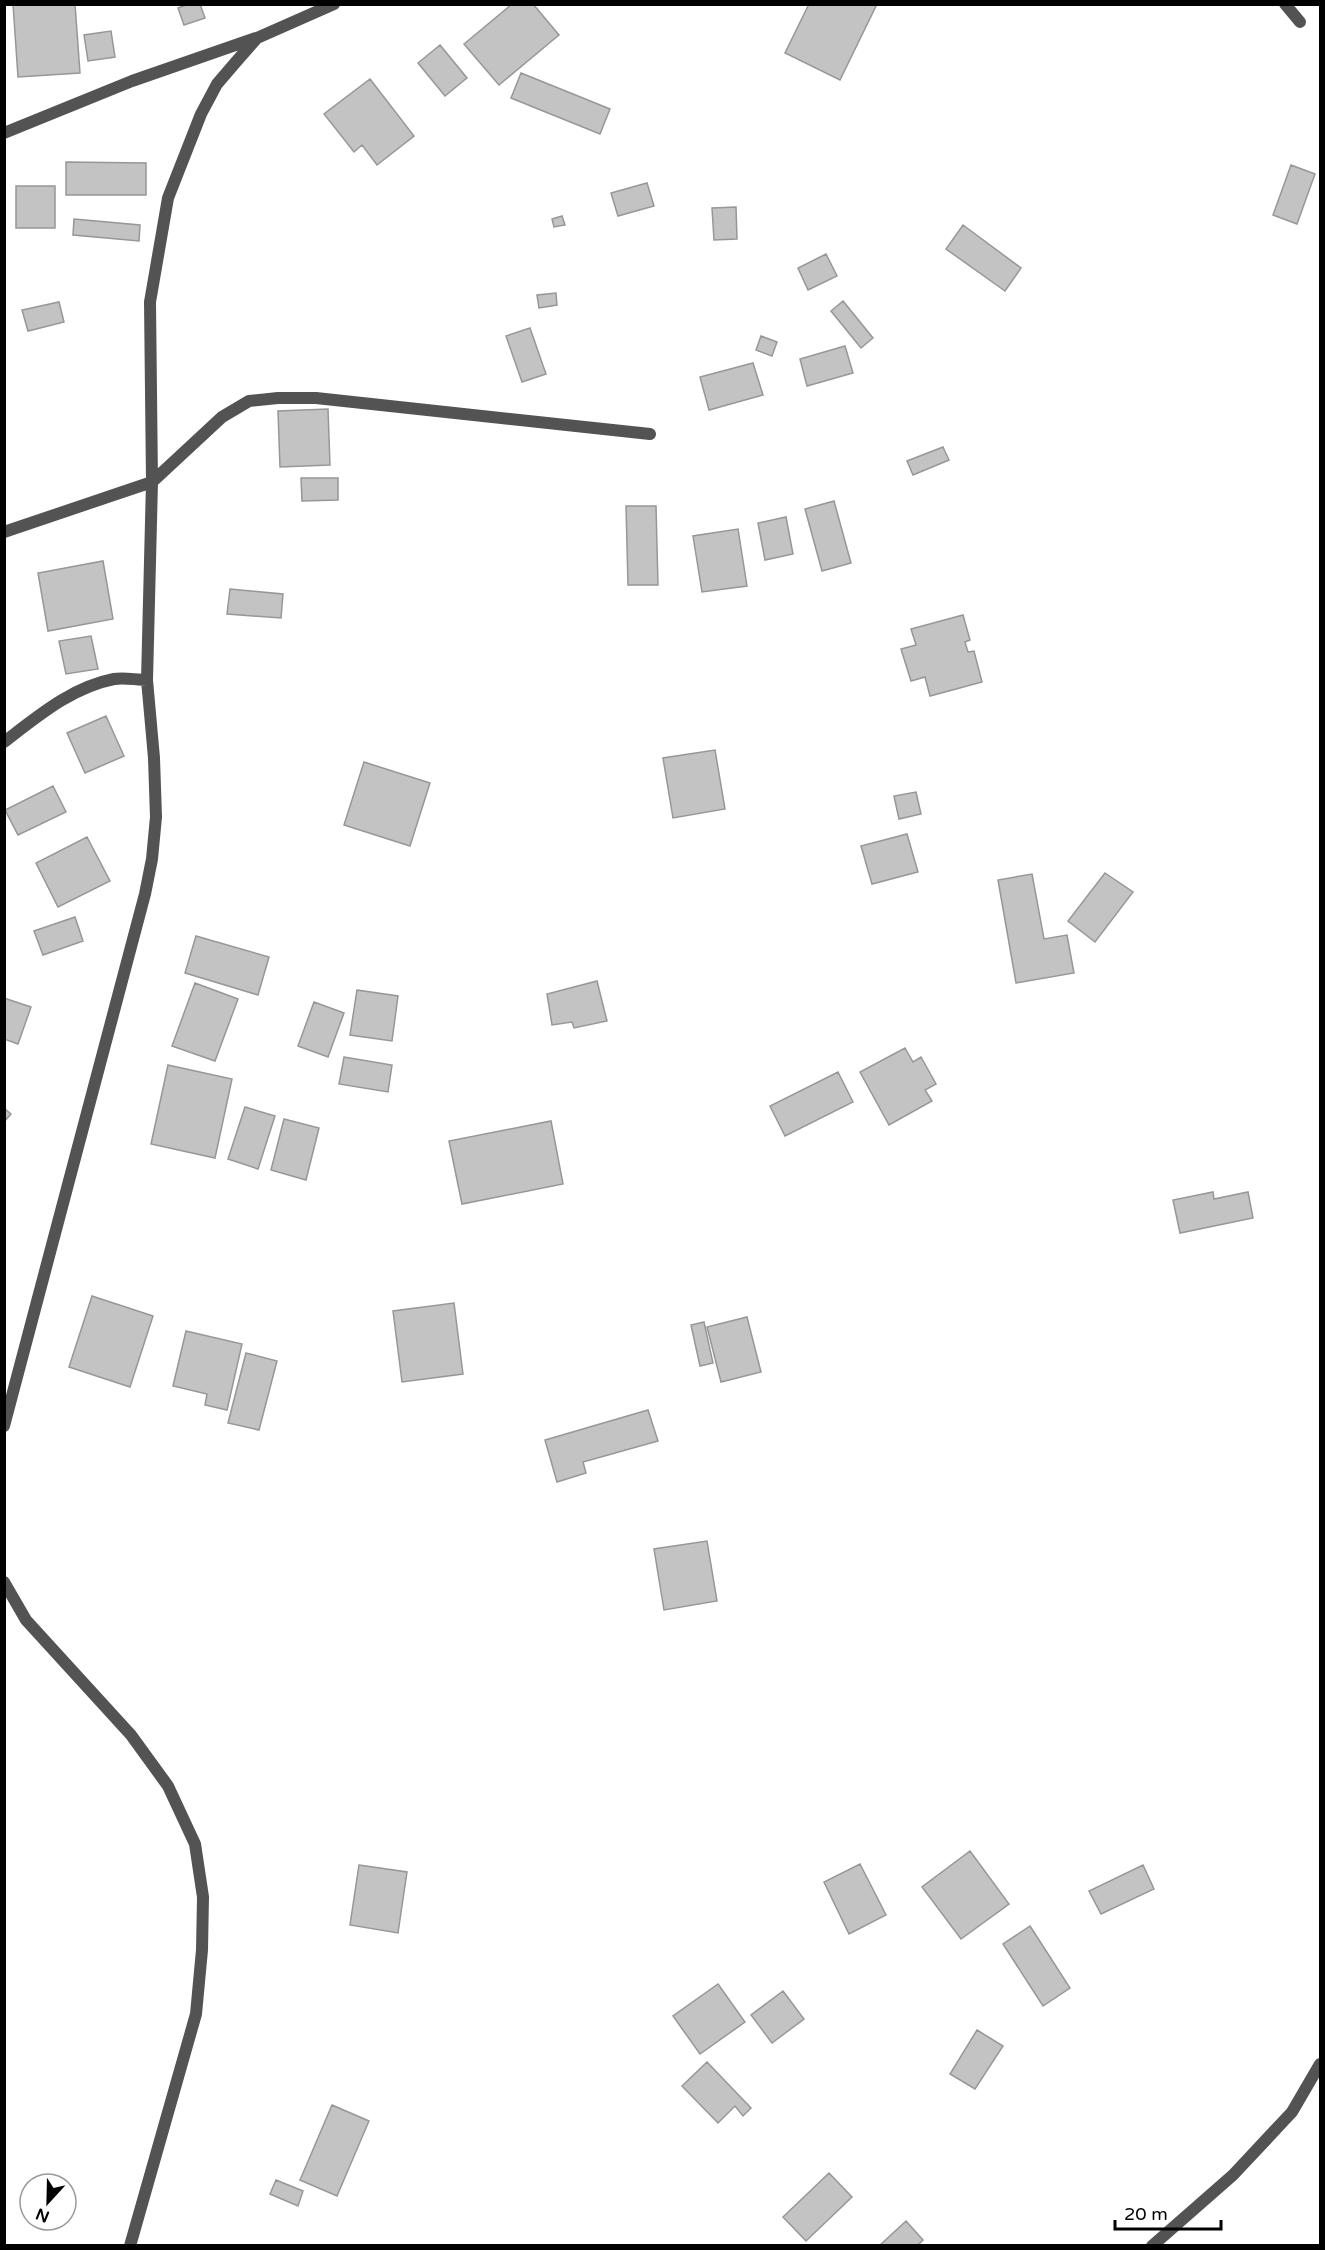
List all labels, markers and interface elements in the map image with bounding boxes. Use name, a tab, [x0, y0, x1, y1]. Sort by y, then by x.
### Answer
north arrow	[18, 2172, 78, 2232]
scale bar	[1115, 2193, 1222, 2231]
text: N	[33, 2203, 52, 2227]
text: 20 m	[1124, 2203, 1168, 2225]

